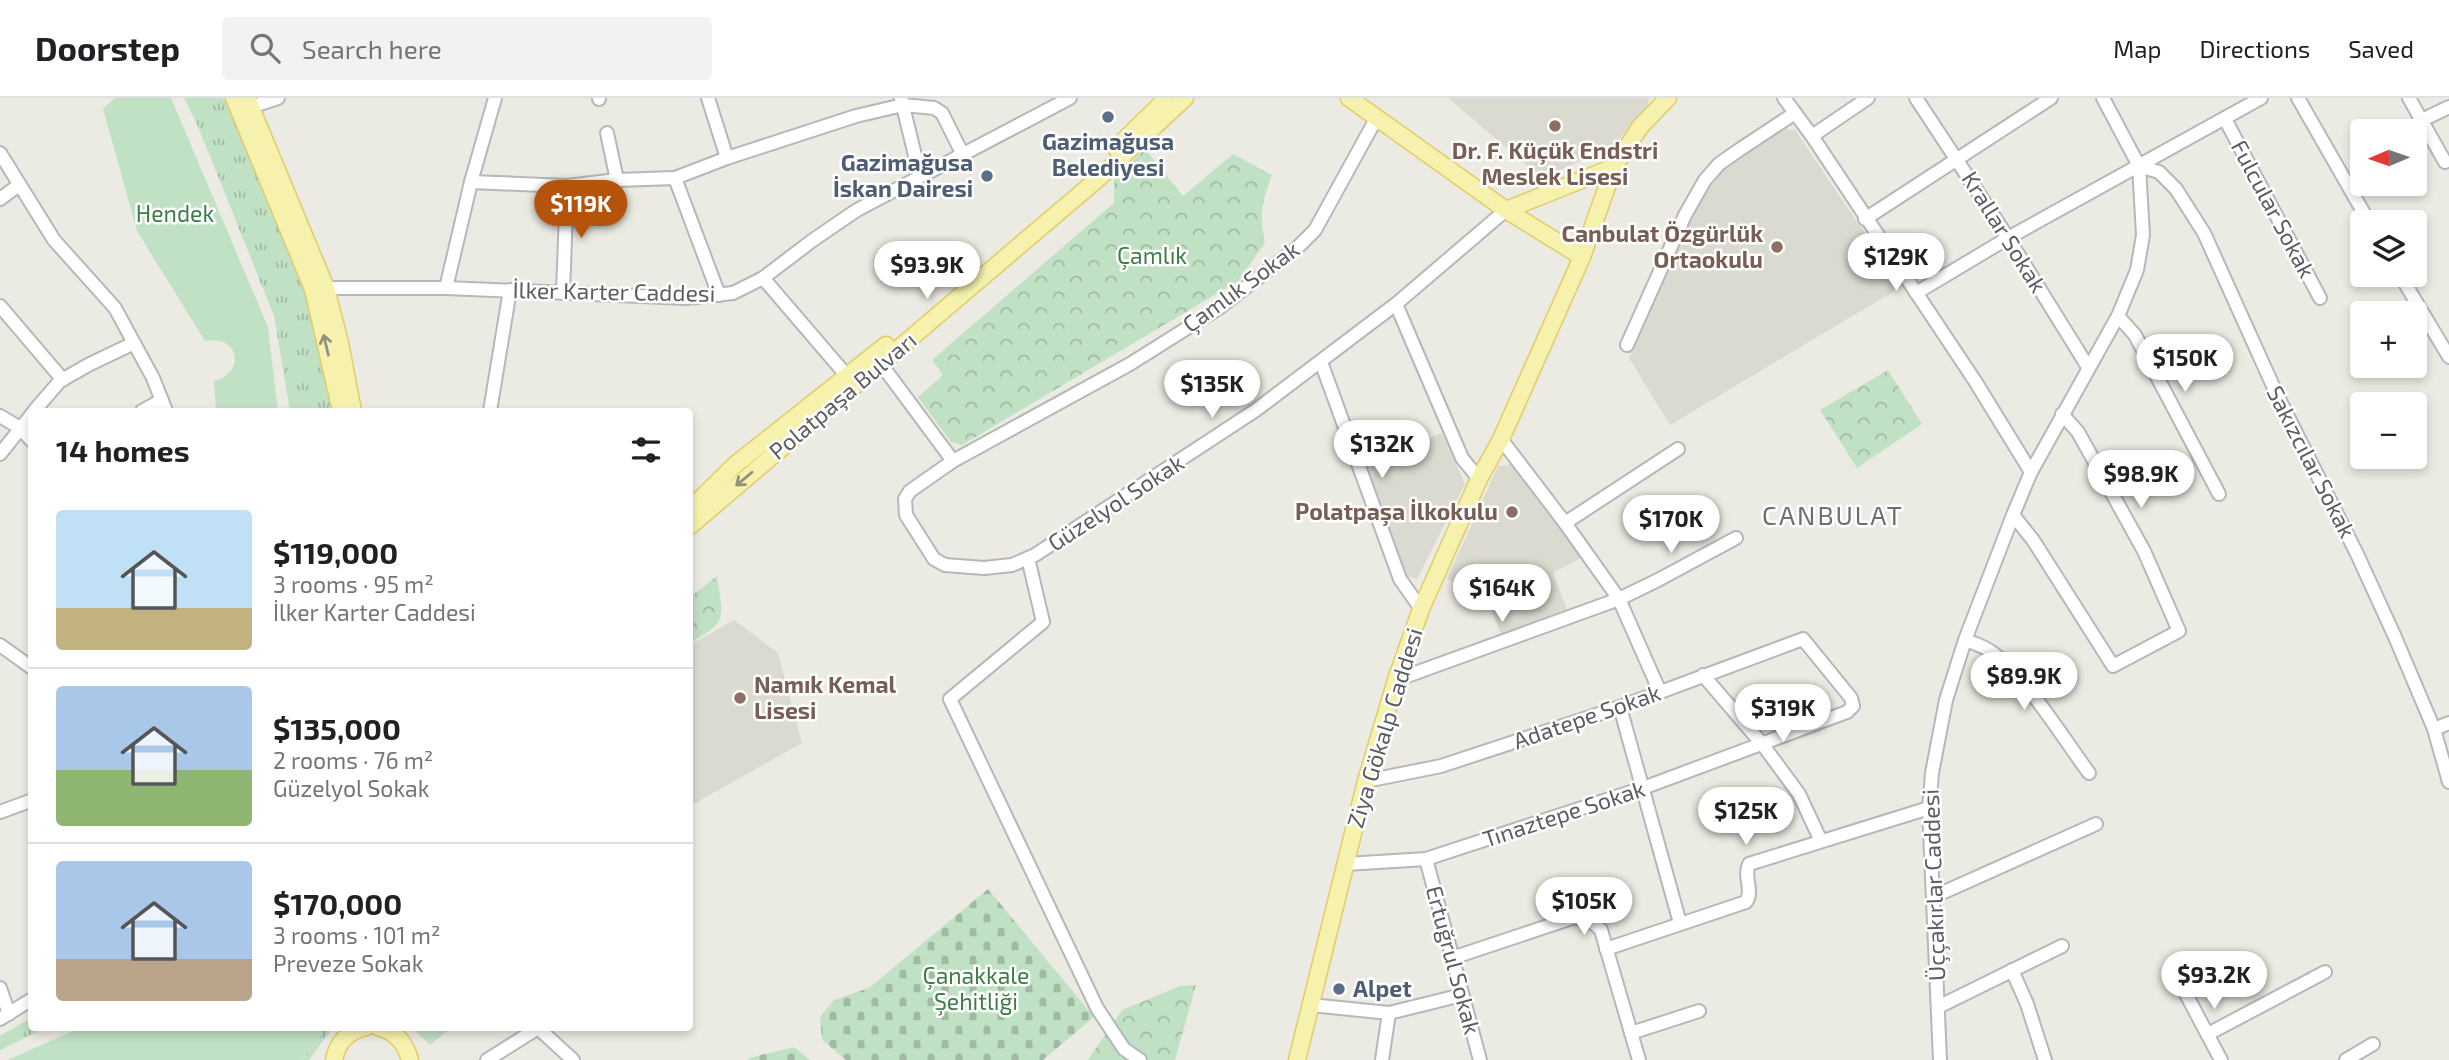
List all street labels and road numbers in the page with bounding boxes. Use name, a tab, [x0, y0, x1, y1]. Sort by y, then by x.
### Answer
street label: Fulcular Sokak	[2226, 135, 2322, 282]
street label: Krallar Sokak	[1957, 166, 2053, 297]
street label: Çamlık Sokak	[1177, 234, 1305, 339]
street label: İlker Karter Caddesi	[512, 275, 716, 307]
street label: Polatpaşa Bulvarı	[763, 326, 922, 466]
street label: Sakızcılar Sokak	[2262, 381, 2362, 543]
street label: Güzelyol Sokak	[1042, 448, 1189, 557]
street label: Ziya Gökalp Caddesi	[1340, 624, 1428, 831]
street label: Adatepe Sokak	[1509, 678, 1664, 754]
street label: Tınaztepe Sokak	[1479, 774, 1649, 852]
street label: Üççakırlar Caddesi	[1916, 789, 1951, 982]
street label: Ertuğrul Sokak	[1421, 882, 1487, 1037]

